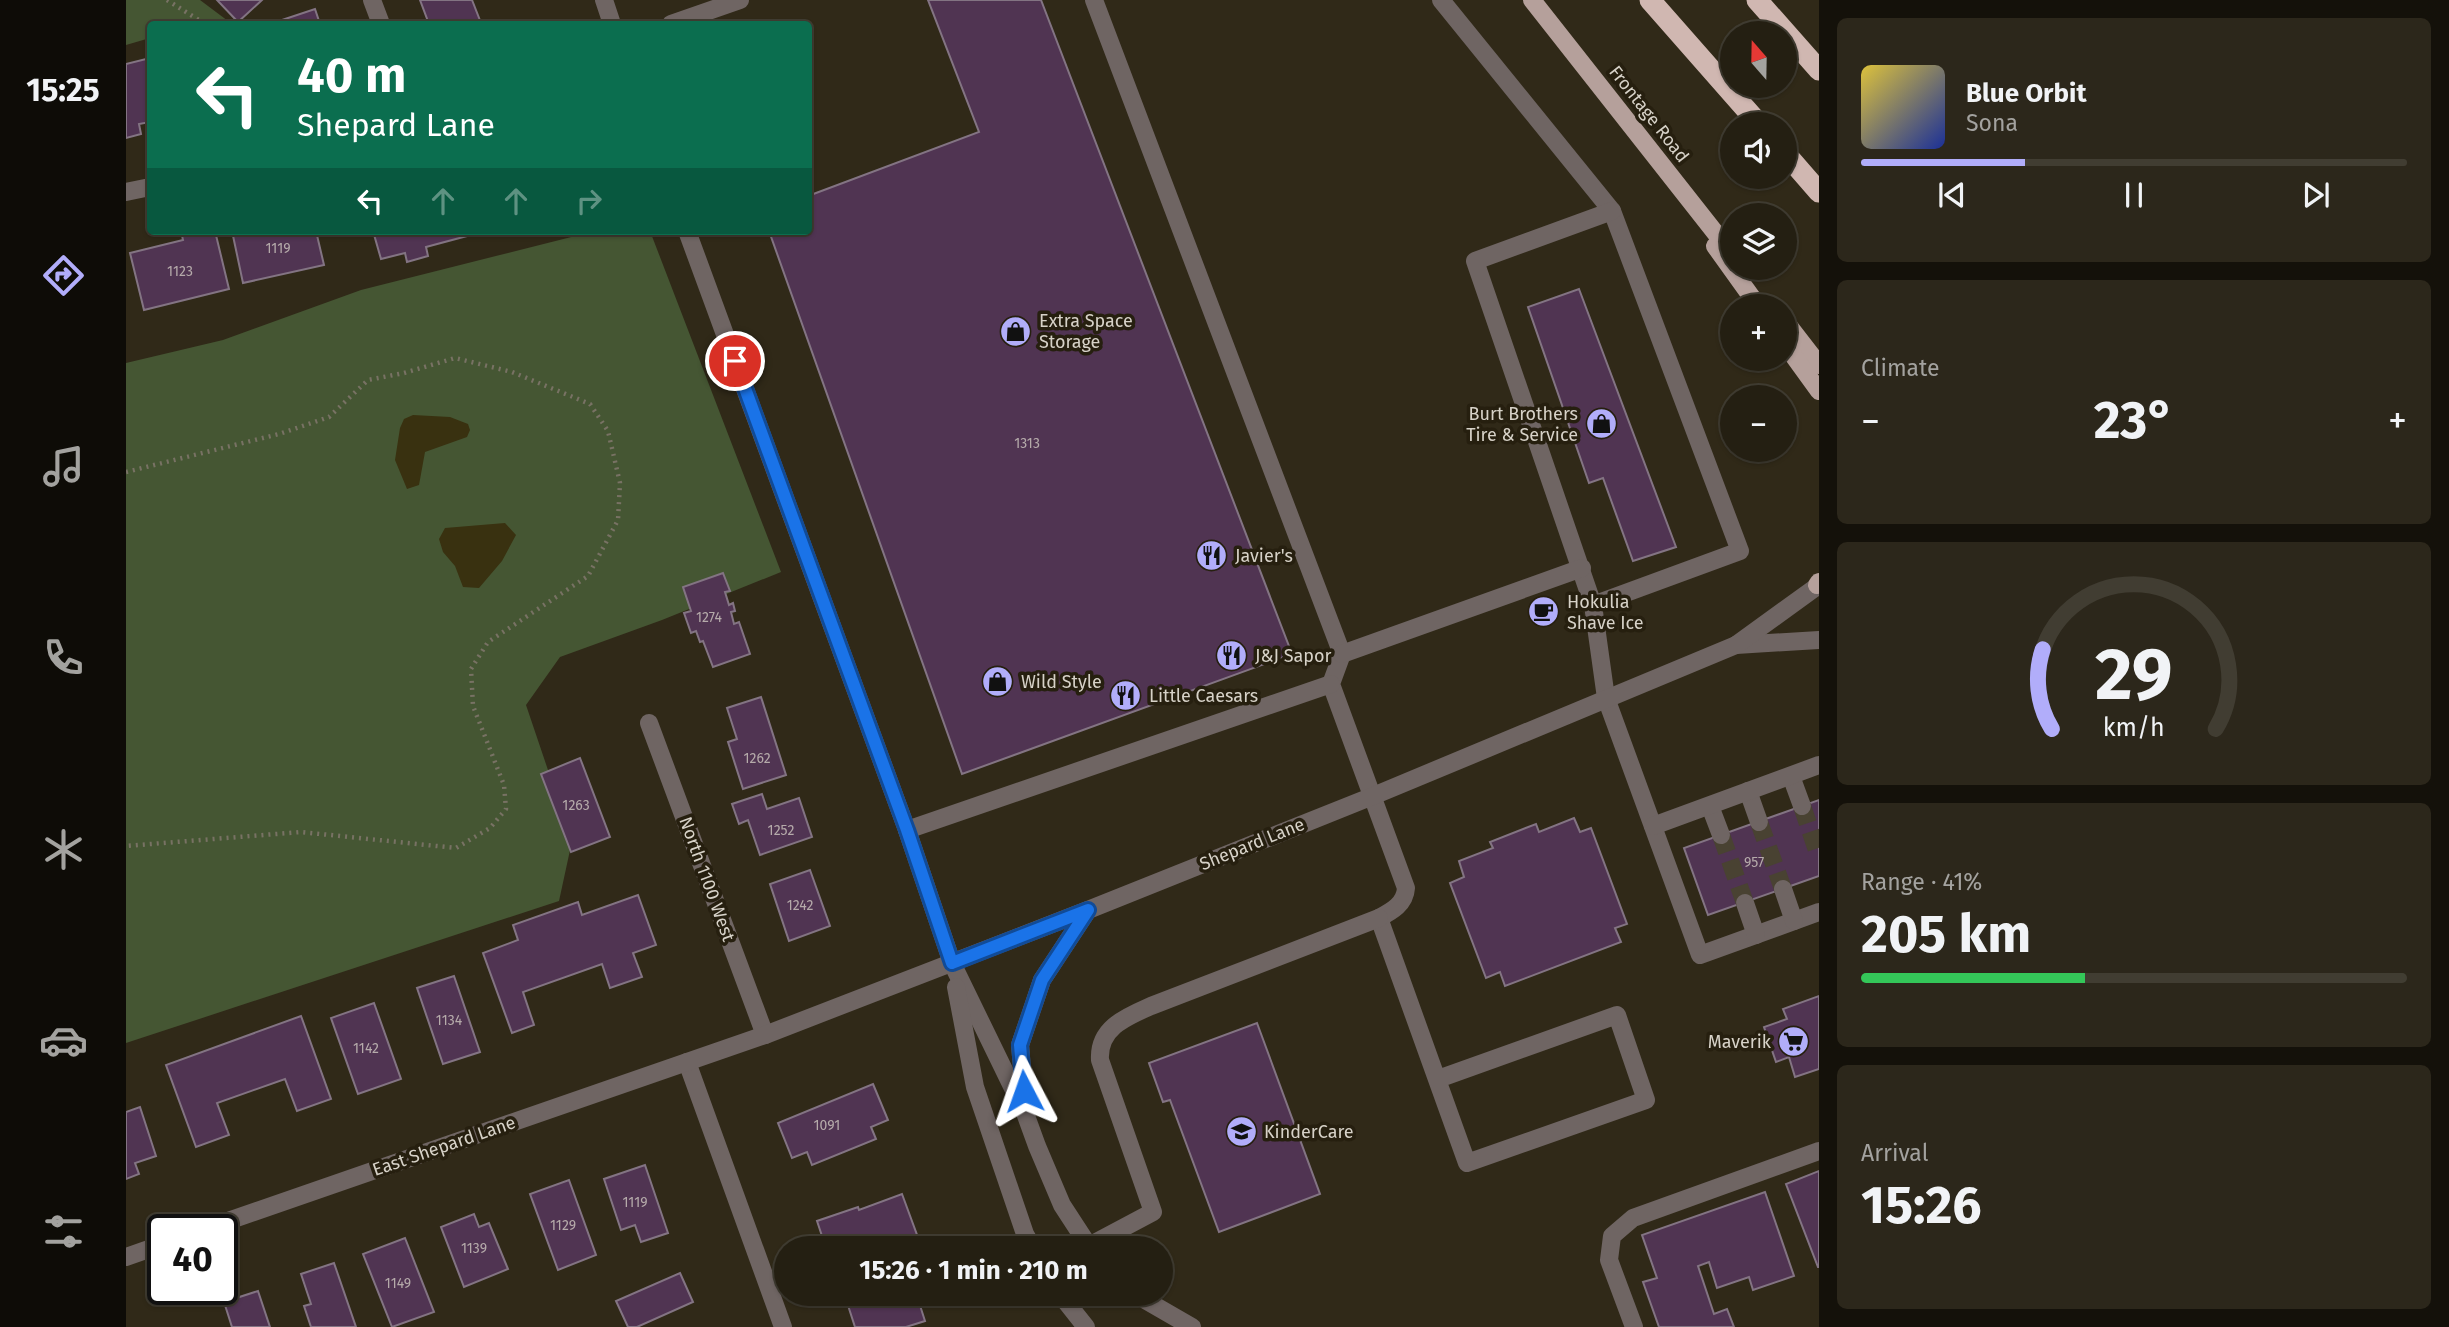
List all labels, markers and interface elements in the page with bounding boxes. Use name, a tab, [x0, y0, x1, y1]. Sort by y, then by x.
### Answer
north arrow	[1720, 21, 1797, 98]
map controls	[1720, 21, 1797, 462]
text: 40 m	[297, 46, 406, 105]
icon: left	[182, 49, 273, 140]
street label: Frontage Road	[1604, 61, 1694, 167]
text: 15:25	[26, 71, 100, 109]
text: Blue Orbit	[1966, 78, 2086, 109]
text: Shepard Lane	[297, 106, 495, 144]
text: Sona	[1966, 109, 2018, 137]
button: sound	[1720, 112, 1797, 189]
icon: previous	[1933, 176, 1971, 214]
icon: pause	[2115, 176, 2153, 214]
icon: next	[2297, 176, 2335, 214]
icon: left	[351, 182, 389, 220]
icon: ahead	[424, 182, 462, 220]
icon: ahead	[497, 182, 535, 220]
icon: right	[570, 182, 608, 220]
button: layers	[1720, 203, 1797, 280]
house number: 1119	[265, 240, 291, 257]
icon: directions	[39, 251, 88, 300]
house number: 1123	[167, 263, 193, 280]
button: +	[1720, 294, 1797, 371]
place label: Extra Space Storage	[1039, 310, 1133, 353]
shop icon: Extra Space Storage	[999, 314, 1033, 348]
pin	[705, 331, 765, 391]
icon: arrive	[716, 342, 754, 380]
text: Climate	[1861, 354, 1940, 382]
button: −	[1720, 385, 1797, 462]
text: 23°	[2094, 389, 2174, 452]
text: −	[1861, 398, 1880, 444]
text: +	[2388, 398, 2407, 444]
place label: Burt Brothers Tire & Service	[1466, 403, 1578, 446]
shop icon: Burt Brothers Tire & Service	[1584, 407, 1618, 441]
house number: 1313	[1014, 435, 1040, 452]
icon: music	[39, 442, 88, 491]
restaurant icon: Javier's	[1195, 539, 1229, 573]
place label: Javier's	[1235, 545, 1293, 567]
place label: Hokulia Shave Ice	[1567, 591, 1644, 634]
cafe icon: Hokulia Shave Ice	[1527, 595, 1561, 629]
house number: 1274	[696, 609, 723, 626]
text: 29	[2095, 632, 2173, 719]
icon: phone	[39, 633, 88, 682]
restaurant icon: J&J Sapor	[1215, 639, 1249, 673]
place label: J&J Sapor	[1255, 645, 1332, 667]
shop icon: Wild Style	[981, 665, 1015, 699]
place label: Wild Style	[1021, 671, 1102, 693]
restaurant icon: Little Caesars	[1109, 679, 1143, 713]
place label: Little Caesars	[1149, 685, 1258, 707]
text: km/h	[2103, 713, 2165, 743]
house number: 1262	[743, 750, 771, 767]
house number: 1263	[562, 797, 590, 814]
street label: Shepard Lane	[1196, 813, 1308, 875]
street label: North 1100 West	[674, 814, 740, 945]
house number: 1252	[768, 822, 794, 839]
icon: climate	[39, 825, 88, 874]
house number: 957	[1744, 854, 1764, 871]
text: Range · 41%	[1861, 868, 1982, 896]
house number: 1242	[787, 897, 813, 914]
text: 205 km	[1861, 903, 2031, 966]
house number: 1134	[436, 1012, 463, 1029]
icon: car	[39, 1016, 88, 1065]
supermarket icon: Maverik	[1777, 1025, 1811, 1059]
place label: Maverik	[1708, 1031, 1772, 1053]
house number: 1142	[353, 1040, 379, 1057]
position arrow	[987, 1054, 1061, 1128]
street label: East Shepard Lane	[369, 1111, 519, 1181]
school or university icon: KinderCare	[1224, 1115, 1258, 1149]
house number: 1091	[814, 1117, 840, 1134]
place label: KinderCare	[1264, 1121, 1354, 1143]
text: Arrival	[1861, 1139, 1928, 1167]
text: 15:26	[1861, 1174, 1982, 1237]
house number: 1119	[622, 1194, 648, 1211]
icon: filters	[39, 1207, 88, 1256]
speed limit sign: 40	[147, 1214, 238, 1305]
house number: 1129	[550, 1217, 576, 1234]
house number: 1139	[461, 1240, 487, 1257]
text: 15:26 · 1 min · 210 m	[859, 1255, 1088, 1286]
house number: 1149	[385, 1275, 411, 1292]

